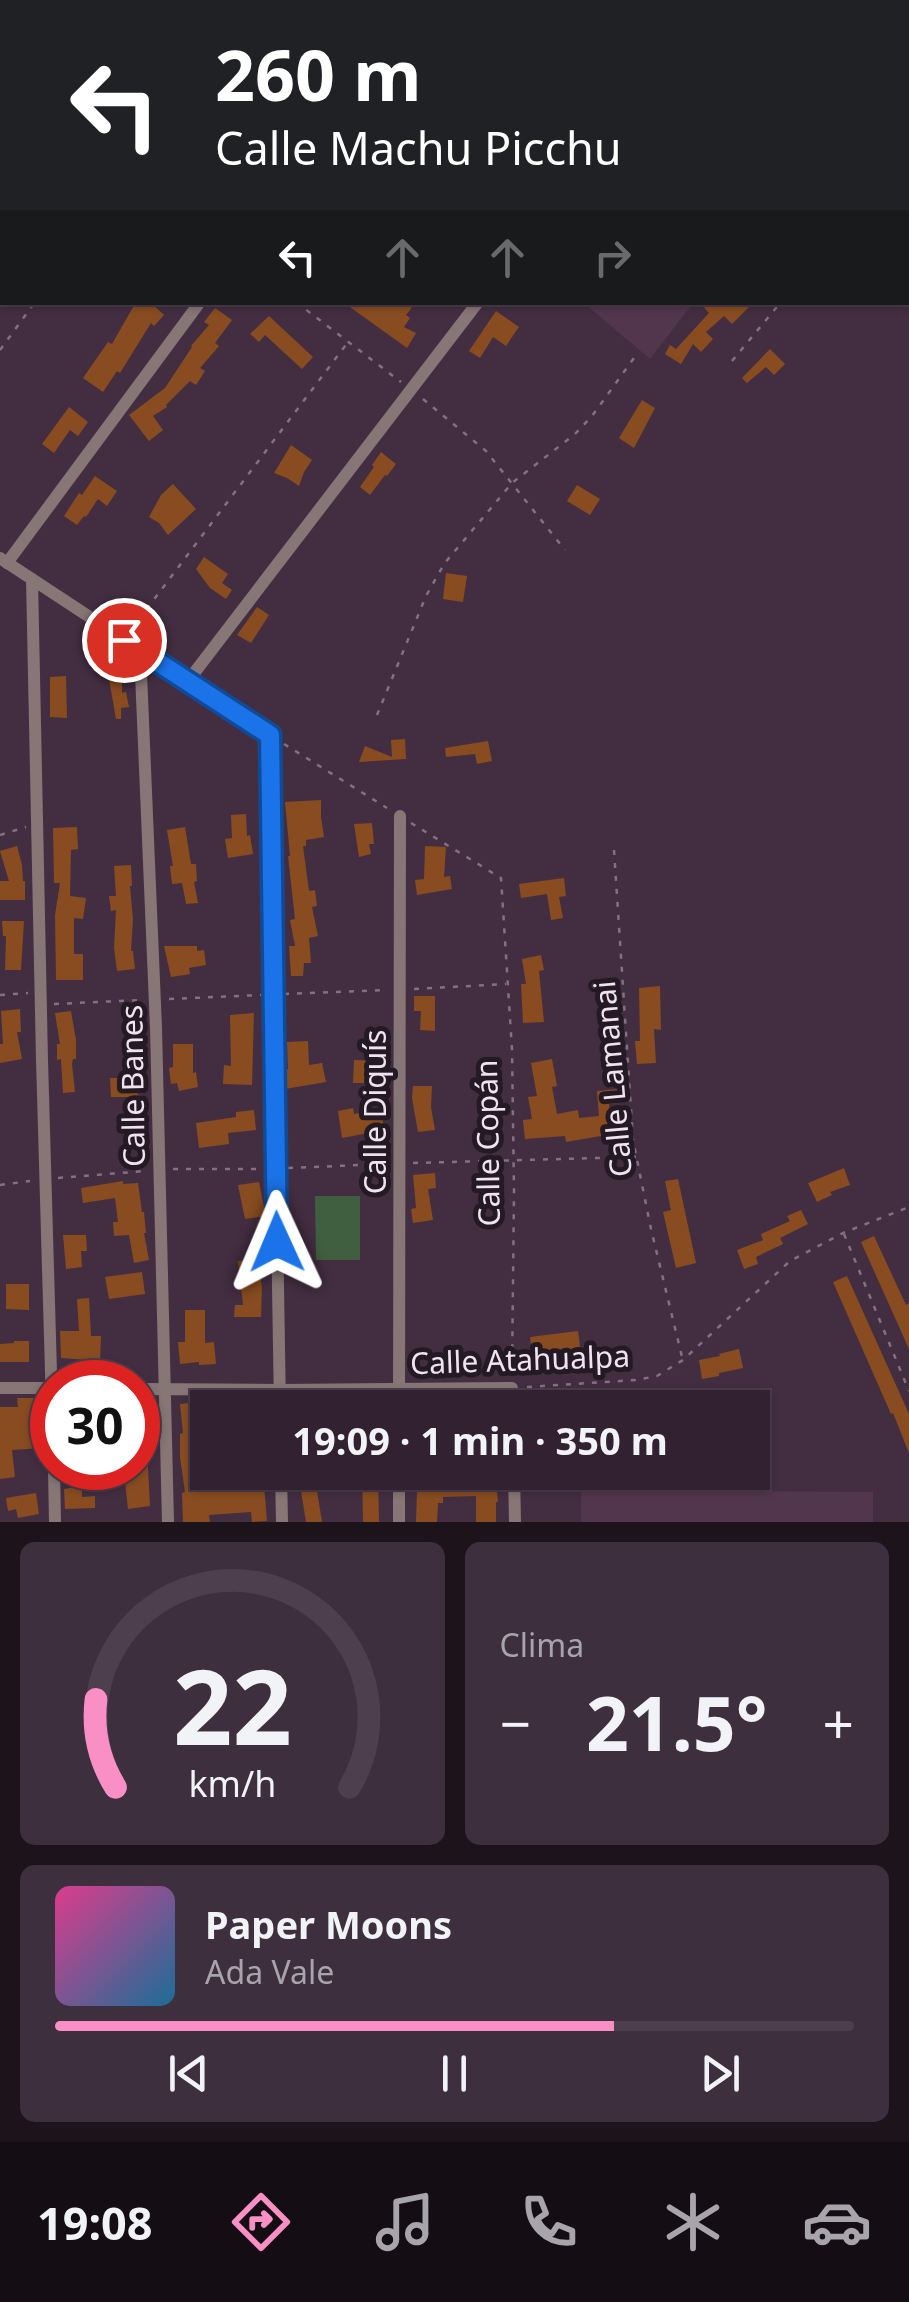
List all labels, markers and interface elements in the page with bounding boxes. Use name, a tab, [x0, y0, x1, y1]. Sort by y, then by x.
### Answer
text: 260 m	[215, 26, 422, 122]
icon: left	[50, 40, 180, 170]
text: Calle Machu Picchu	[215, 117, 622, 178]
icon: left	[270, 230, 325, 285]
icon: ahead	[375, 230, 430, 285]
icon: ahead	[480, 230, 535, 285]
icon: right	[585, 230, 640, 285]
pin	[82, 598, 167, 683]
icon: arrive	[97, 613, 152, 668]
street label: Calle Lamanai	[583, 979, 641, 1179]
street label: Calle Banes	[110, 1005, 154, 1167]
street label: Calle Diquís	[354, 1030, 395, 1194]
street label: Calle Copán	[465, 1059, 509, 1227]
position arrow	[225, 1190, 329, 1294]
street label: Calle Atahualpa	[409, 1335, 631, 1383]
speed limit sign: 30	[30, 1360, 160, 1490]
text: 19:09 · 1 min · 350 m	[292, 1414, 668, 1466]
text: Clima	[500, 1623, 584, 1666]
text: 22	[173, 1634, 292, 1775]
text: 21.5°	[586, 1671, 768, 1773]
text: −	[500, 1685, 531, 1760]
text: +	[823, 1685, 854, 1760]
text: km/h	[188, 1759, 276, 1807]
text: Paper Moons	[205, 1898, 452, 1950]
text: Ada Vale	[205, 1950, 334, 1993]
icon: previous	[161, 2046, 216, 2101]
icon: pause	[427, 2046, 482, 2101]
icon: next	[693, 2046, 748, 2101]
icon: directions	[226, 2187, 296, 2257]
icon: music	[370, 2187, 440, 2257]
icon: phone	[514, 2187, 584, 2257]
icon: climate	[658, 2187, 728, 2257]
icon: car	[802, 2187, 872, 2257]
text: 19:08	[37, 2192, 153, 2253]

